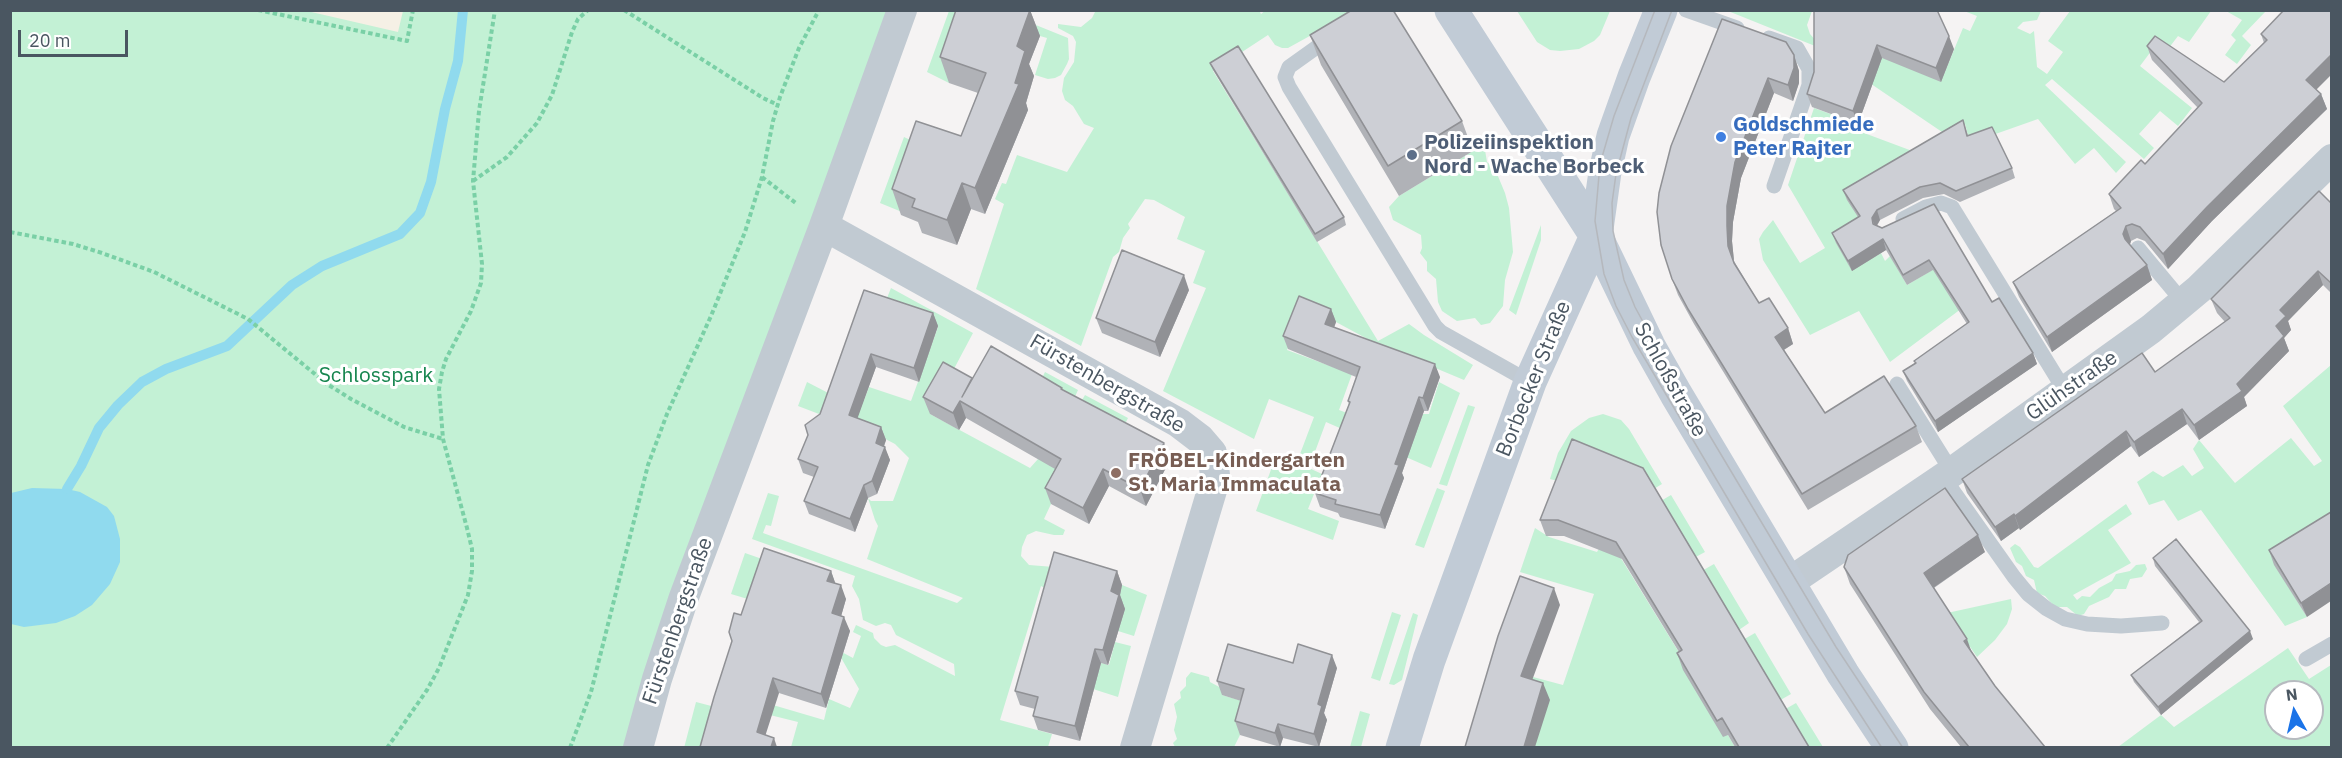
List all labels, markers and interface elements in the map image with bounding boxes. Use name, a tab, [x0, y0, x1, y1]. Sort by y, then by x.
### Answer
scale bar	[21, 18, 130, 56]
text: 20 m	[29, 29, 71, 52]
place label: Goldschmiede Peter Rajter	[1733, 112, 1874, 162]
place label: Polizeiinspektion Nord - Wache Borbeck	[1424, 130, 1644, 180]
marker: Goldschmiede Peter Rajter	[1714, 130, 1728, 144]
marker: Polizeiinspektion Nord - Wache Borbeck	[1405, 148, 1419, 162]
street label: Borbecker Straße	[1491, 297, 1577, 461]
street label: Schloßstraße	[1628, 318, 1712, 442]
street label: Fürstenbergstraße	[1025, 329, 1189, 439]
street label: Glühstraße	[2022, 345, 2122, 427]
park label: Schlosspark	[319, 363, 433, 389]
place label: FRÖBEL-Kindergarten St. Maria Immaculata	[1128, 448, 1345, 498]
marker: FRÖBEL-Kindergarten St. Maria Immaculata	[1109, 466, 1123, 480]
street label: Fürstenbergstraße	[638, 534, 718, 708]
north arrow	[2264, 680, 2324, 740]
text: N	[2285, 683, 2299, 705]

